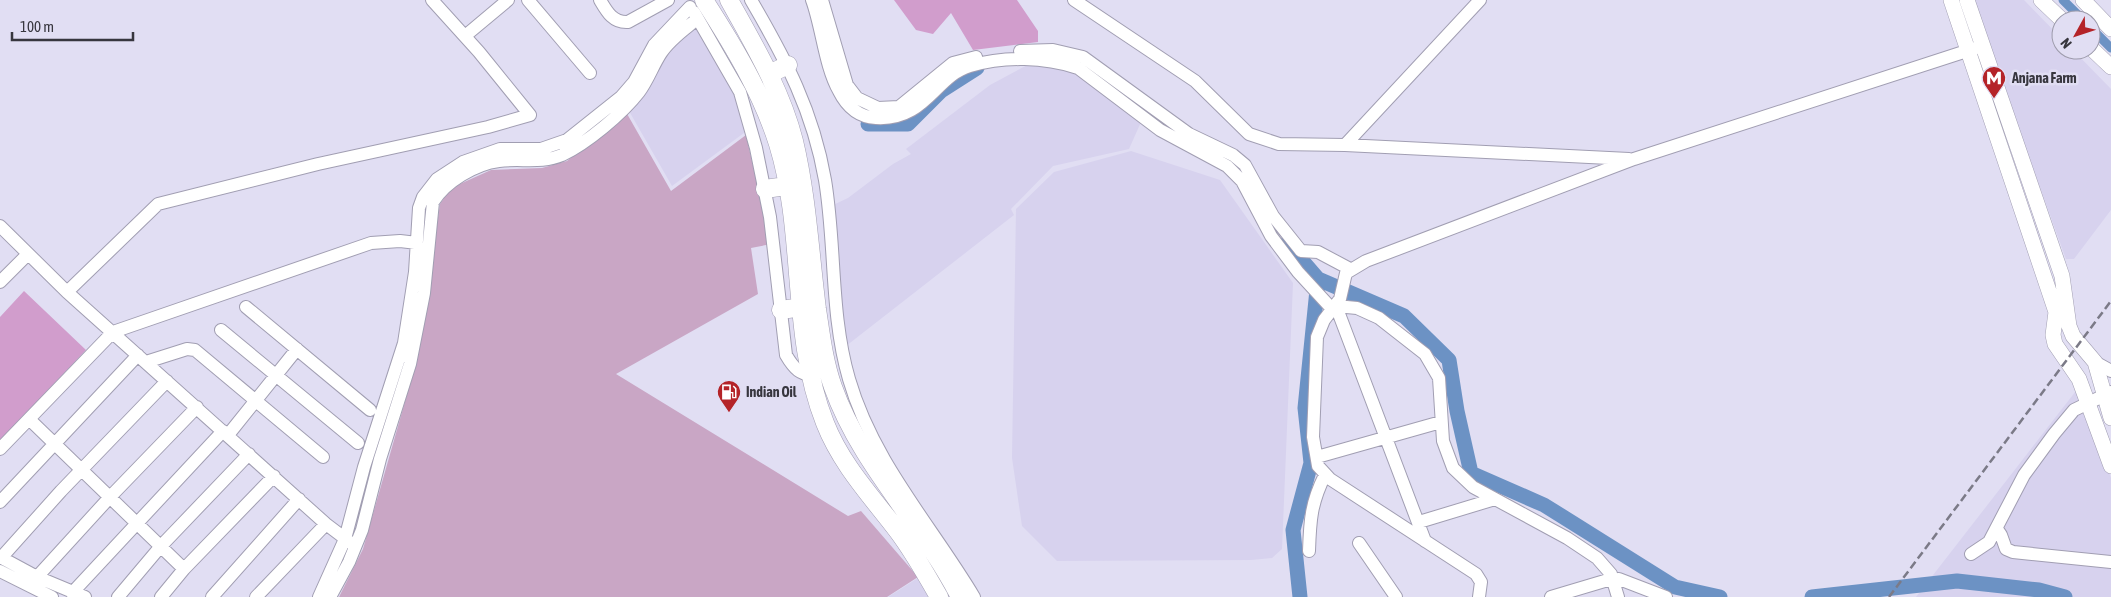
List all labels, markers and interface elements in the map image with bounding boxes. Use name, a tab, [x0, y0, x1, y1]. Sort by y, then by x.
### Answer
scale bar	[12, 10, 134, 42]
north arrow	[2051, 10, 2101, 60]
text: 100 m	[20, 18, 54, 35]
text: N	[2057, 35, 2075, 52]
metro station icon: Anjana Farm	[1981, 65, 2007, 99]
place label: Anjana Farm	[2011, 70, 2077, 86]
fuel station icon: Indian Oil	[716, 379, 742, 413]
place label: Indian Oil	[746, 384, 797, 400]

